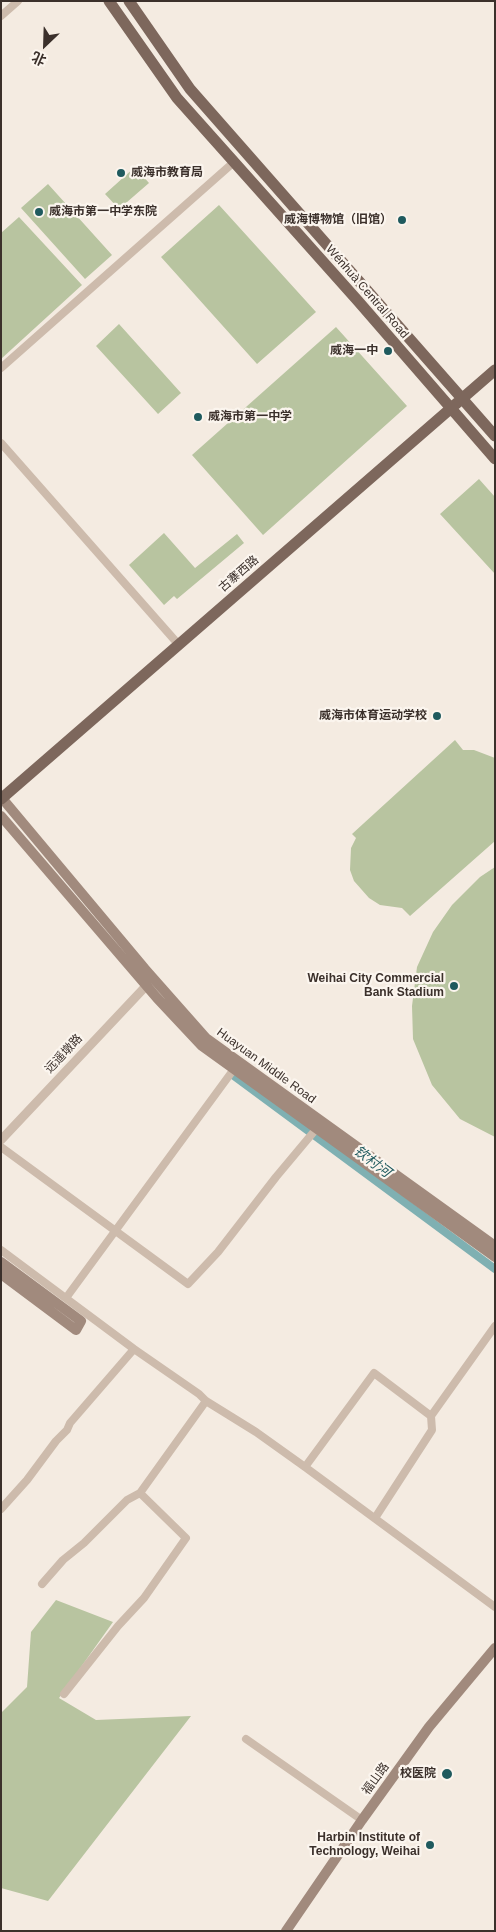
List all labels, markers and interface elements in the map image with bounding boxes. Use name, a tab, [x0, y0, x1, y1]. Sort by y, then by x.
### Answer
north arrow	[20, 20, 70, 70]
text: 北	[29, 49, 49, 69]
place label: 威海市教育局	[131, 166, 203, 180]
marker: 威海市教育局	[115, 167, 127, 179]
place label: 威海市第一中学东院	[49, 205, 157, 219]
marker: 威海市第一中学东院	[33, 206, 45, 218]
place label: 威海博物馆（旧馆）	[284, 213, 392, 227]
marker: 威海博物馆（旧馆）	[396, 214, 408, 226]
street label: Wénhuà Central Road	[323, 242, 411, 342]
place label: 威海一中	[330, 344, 378, 358]
marker: 威海一中	[382, 345, 394, 357]
place label: 威海市第一中学	[208, 410, 292, 424]
marker: 威海市第一中学	[192, 411, 204, 423]
street label: 古寨西路	[216, 553, 262, 595]
place label: 威海市体育运动学校	[319, 709, 427, 723]
marker: 威海市体育运动学校	[431, 710, 443, 722]
place label: Weihai City Commercial Bank Stadium	[308, 972, 444, 1000]
marker: Weihai City Commercial Bank Stadium	[448, 980, 460, 992]
street label: Huayuan Middle Road	[214, 1025, 318, 1107]
street label: 远遥墩路	[42, 1032, 86, 1076]
water label: 钦村河	[350, 1143, 394, 1181]
street label: 福山路	[360, 1760, 392, 1798]
place label: 校医院	[400, 1767, 436, 1781]
marker: 校医院	[440, 1767, 454, 1781]
place label: Harbin Institute of Technology, Weihai	[309, 1831, 420, 1859]
marker: Harbin Institute of Technology, Weihai	[424, 1839, 436, 1851]

